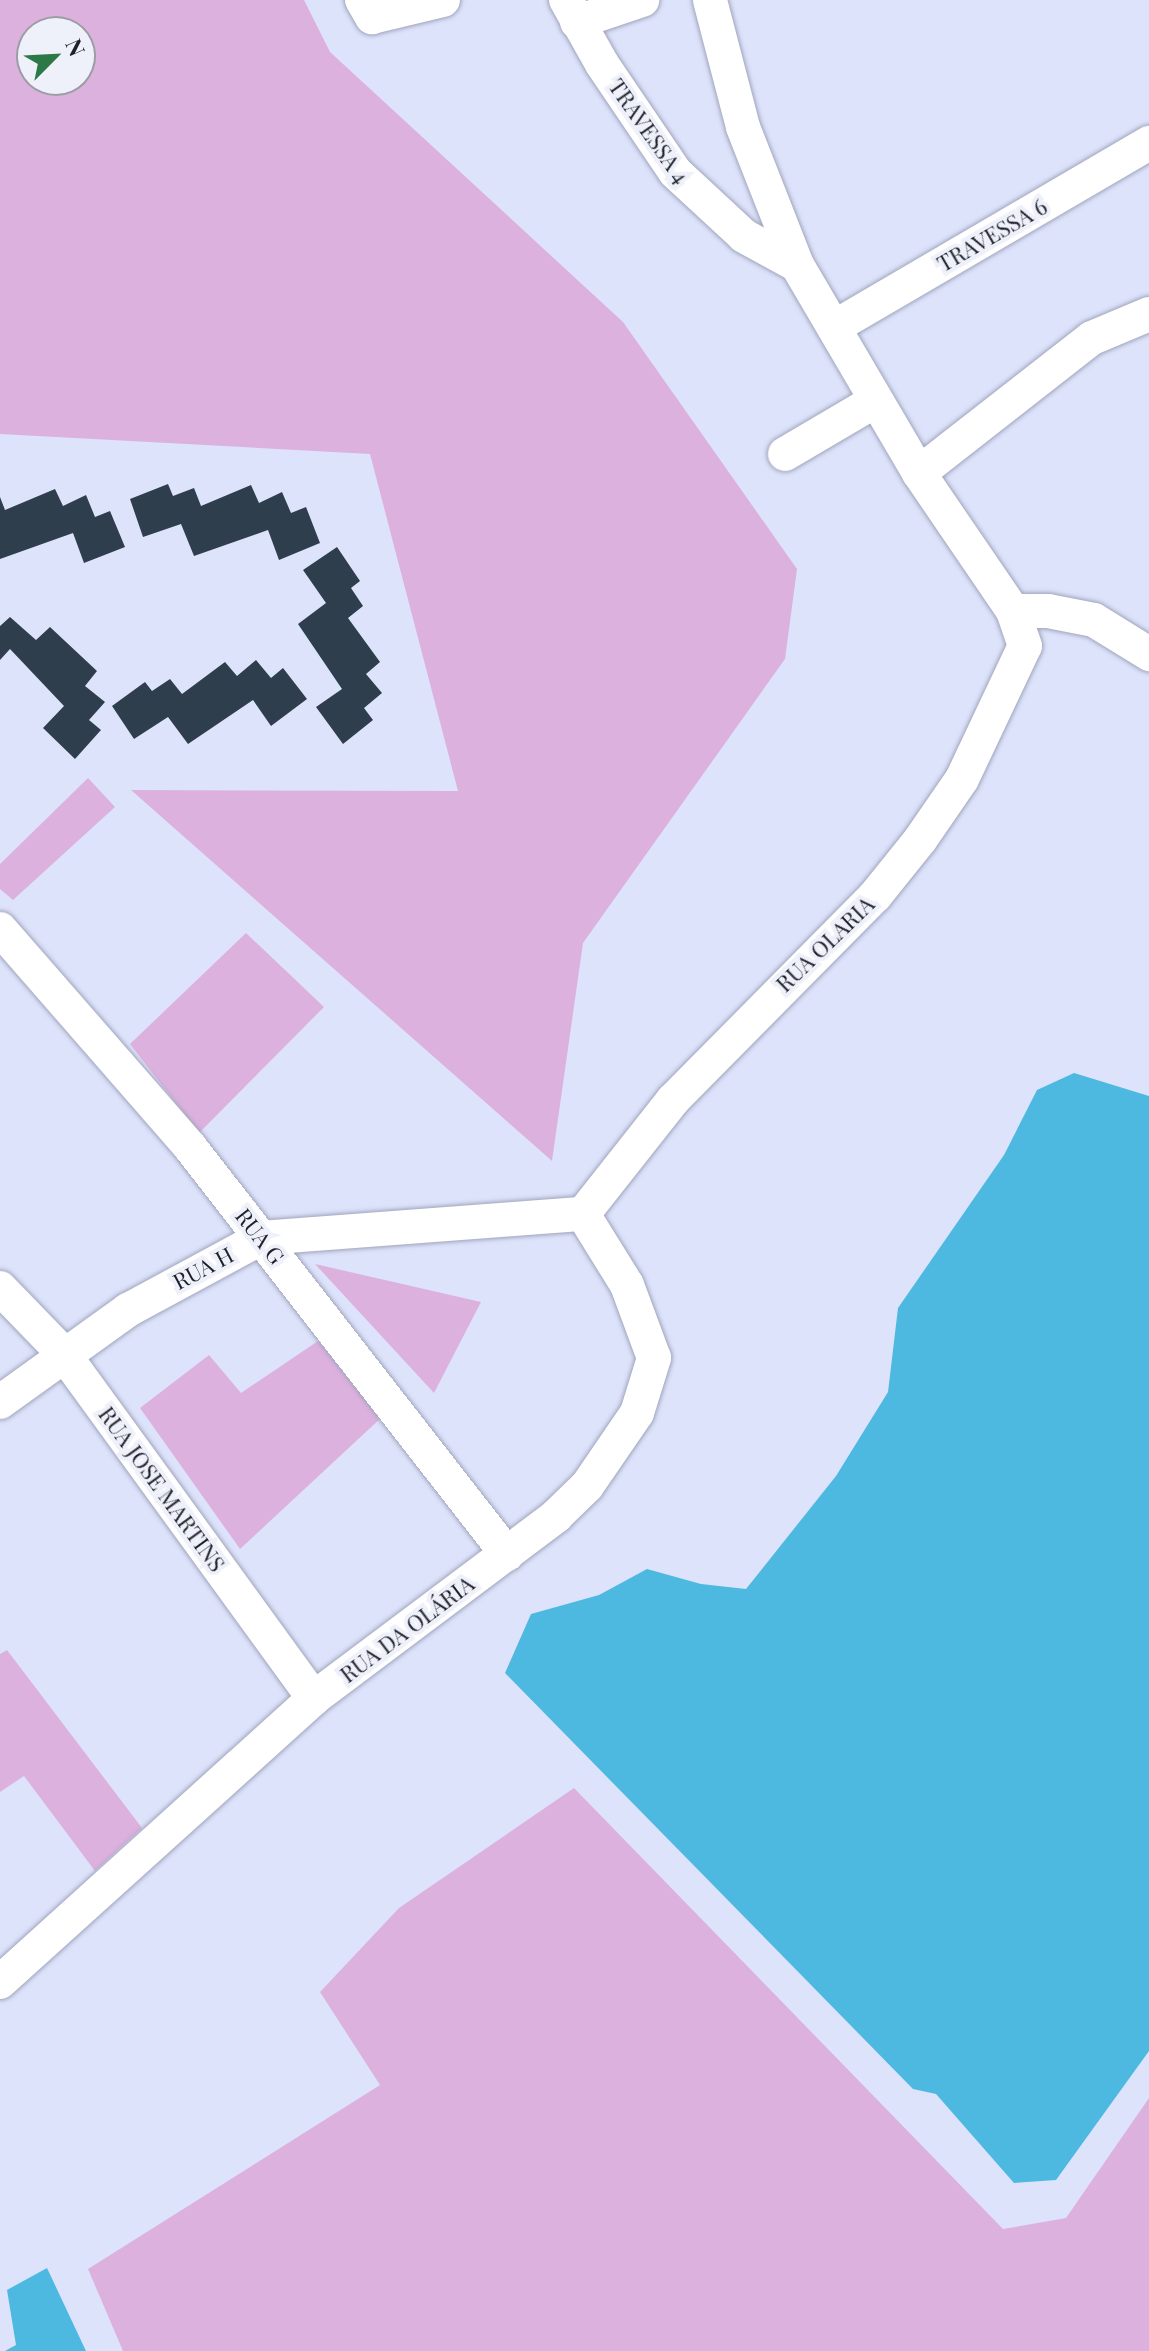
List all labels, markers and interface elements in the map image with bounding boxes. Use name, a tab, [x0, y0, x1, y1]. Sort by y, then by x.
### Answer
north arrow	[16, 16, 96, 96]
text: N	[59, 34, 93, 60]
street label: TRAVESSA 4	[603, 74, 695, 188]
street label: TRAVESSA 6	[932, 193, 1052, 277]
street label: RUA OLARIA	[771, 891, 879, 997]
street label: RUA G	[230, 1203, 290, 1269]
street label: RUA H	[168, 1241, 238, 1295]
street label: RUA JOSE MARTINS	[93, 1402, 231, 1576]
street label: RUA DA OLÁRIA	[335, 1570, 479, 1688]

